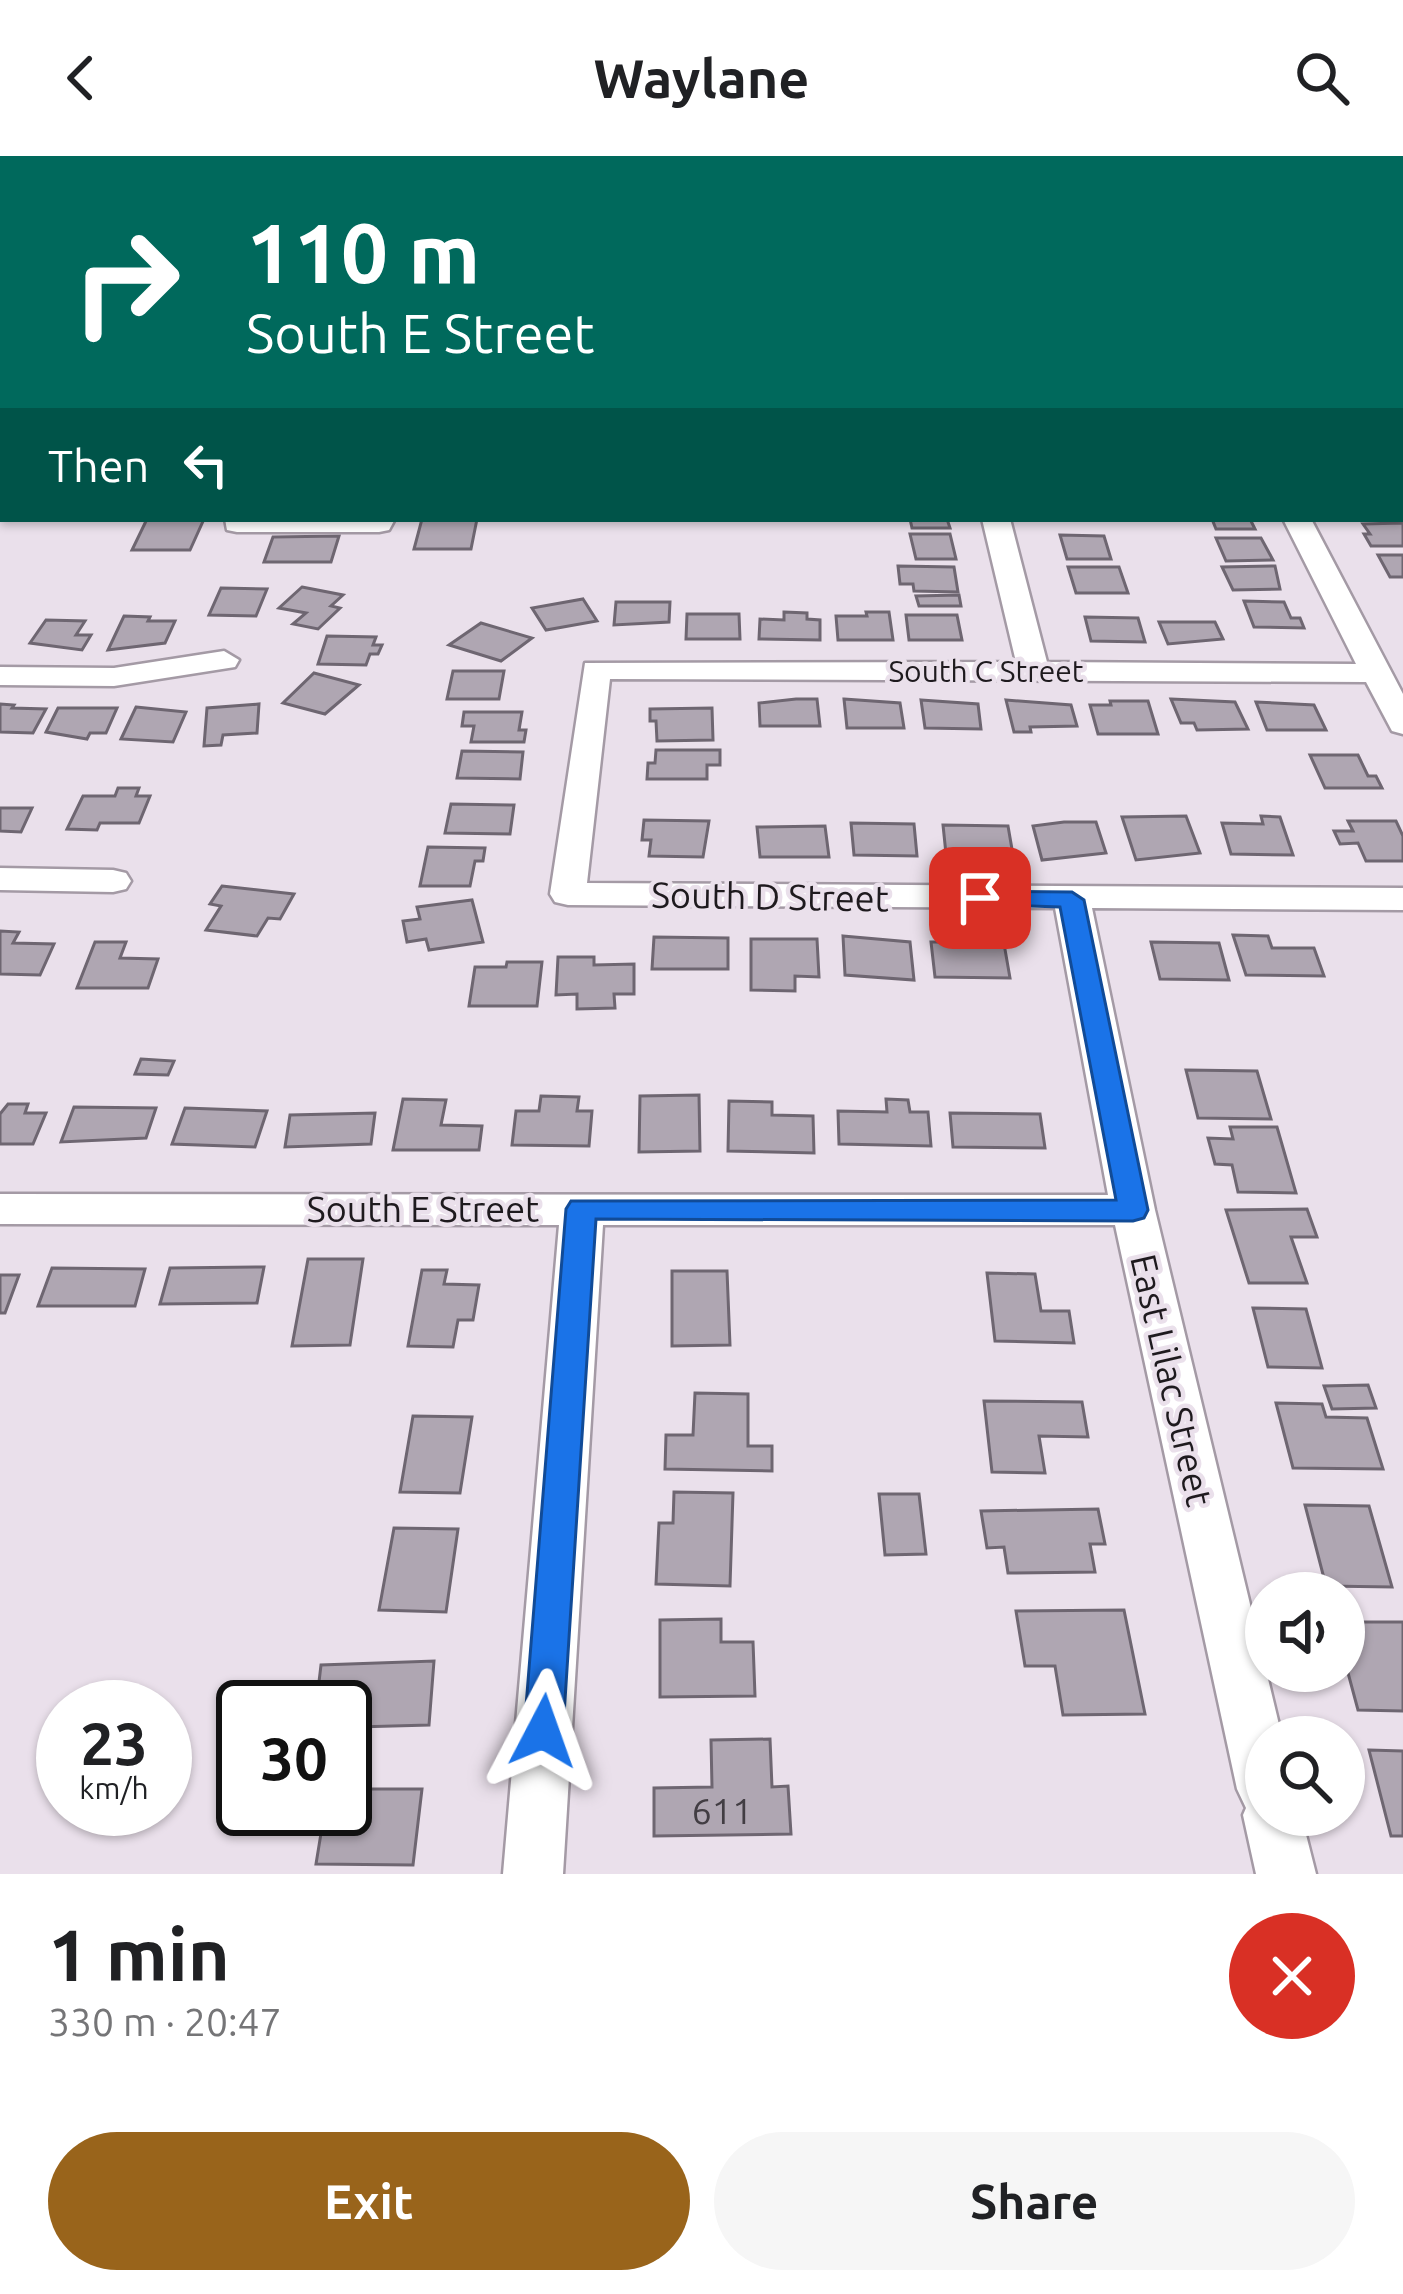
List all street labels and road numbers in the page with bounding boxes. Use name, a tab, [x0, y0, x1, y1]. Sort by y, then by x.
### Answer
street label: South C Street	[888, 654, 1084, 688]
street label: South D Street	[651, 873, 889, 919]
street label: South E Street	[307, 1188, 539, 1229]
street label: East Lilac Street	[1123, 1250, 1221, 1510]

